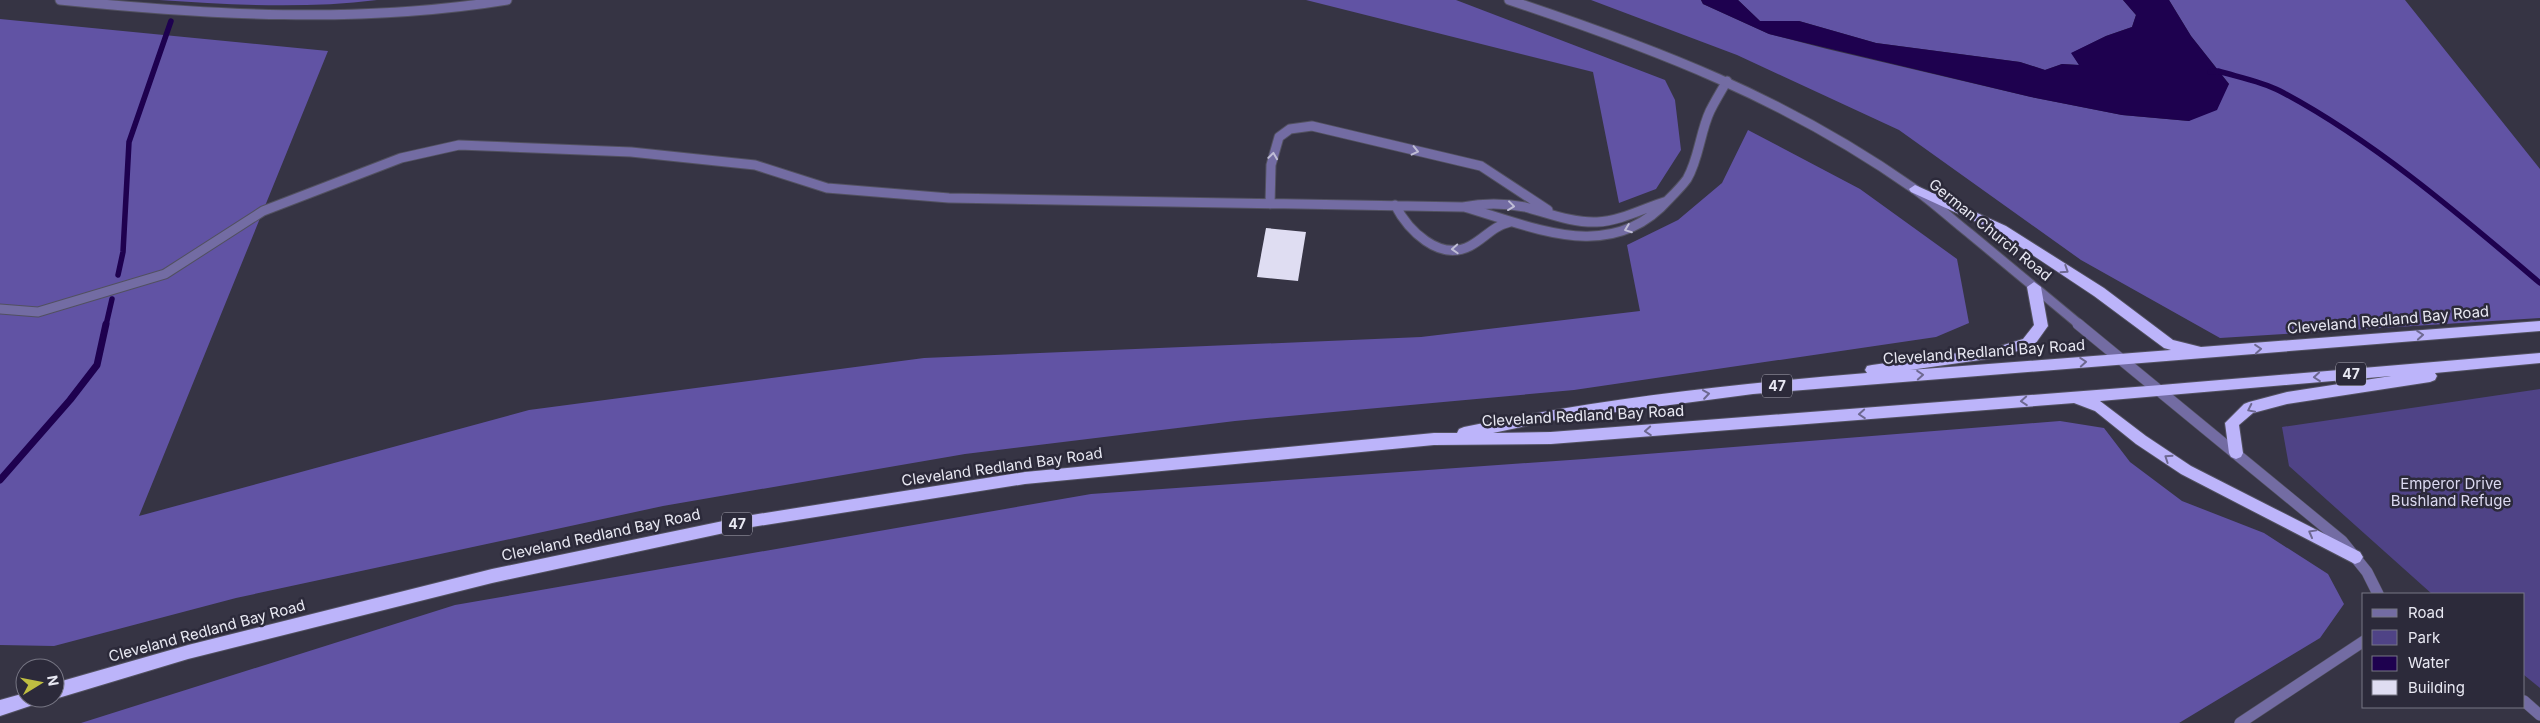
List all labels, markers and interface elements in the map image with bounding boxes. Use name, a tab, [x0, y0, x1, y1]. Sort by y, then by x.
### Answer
one-way arrow	[1411, 145, 1420, 156]
one-way arrow	[1267, 151, 1278, 159]
street label: German Church Road	[1925, 174, 2056, 285]
one-way arrow	[1507, 200, 1515, 210]
one-way arrow	[1624, 223, 1633, 234]
one-way arrow	[1451, 243, 1459, 254]
one-way arrow	[2060, 263, 2069, 273]
street label: Cleveland Redland Bay Road	[2286, 301, 2490, 338]
one-way arrow	[2417, 330, 2425, 341]
street label: Cleveland Redland Bay Road	[1882, 335, 2086, 368]
one-way arrow	[2255, 343, 2263, 354]
one-way arrow	[2079, 357, 2087, 368]
road number: 47	[2336, 362, 2366, 386]
one-way arrow	[1917, 369, 1925, 380]
one-way arrow	[2313, 372, 2321, 383]
road number: 47	[1762, 374, 1792, 398]
one-way arrow	[1703, 389, 1711, 400]
one-way arrow	[2020, 396, 2028, 407]
street label: Cleveland Redland Bay Road	[1481, 401, 1685, 430]
one-way arrow	[2248, 403, 2257, 413]
one-way arrow	[1858, 408, 1866, 419]
one-way arrow	[1644, 425, 1652, 436]
street label: Cleveland Redland Bay Road	[900, 443, 1104, 490]
one-way arrow	[2165, 455, 2174, 464]
park label: Emperor Drive Bushland Refuge	[2391, 474, 2511, 510]
street label: Cleveland Redland Bay Road	[500, 504, 702, 565]
road number: 47	[722, 512, 752, 536]
one-way arrow	[2308, 530, 2317, 540]
legend	[2362, 593, 2525, 708]
street label: Cleveland Redland Bay Road	[106, 595, 307, 666]
text: Road	[2408, 603, 2444, 622]
text: Park	[2408, 628, 2441, 647]
text: Water	[2408, 653, 2450, 672]
north arrow	[15, 658, 65, 708]
text: N	[44, 674, 63, 687]
text: Building	[2408, 678, 2465, 697]

